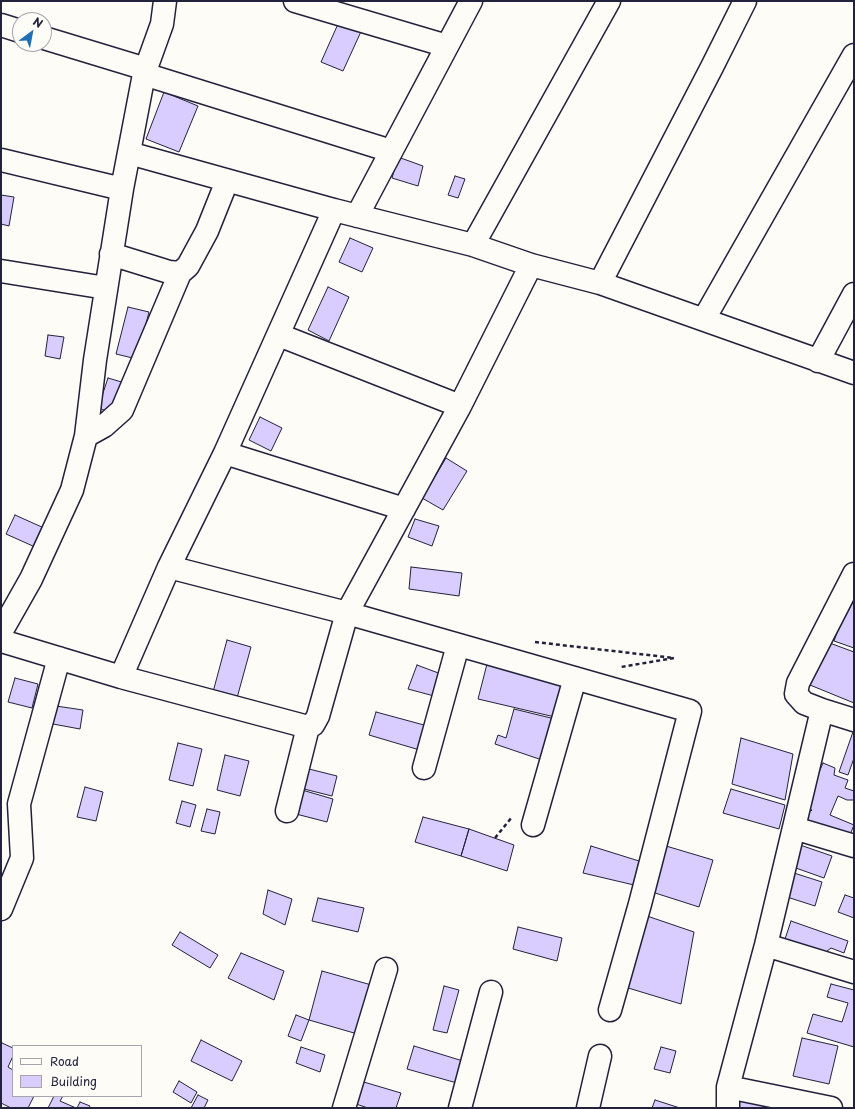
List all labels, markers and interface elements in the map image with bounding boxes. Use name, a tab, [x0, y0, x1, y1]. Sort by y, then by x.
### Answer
north arrow	[12, 12, 52, 52]
text: N	[30, 13, 46, 32]
legend	[12, 1045, 142, 1097]
text: Road	[50, 1052, 79, 1070]
text: Building	[50, 1072, 97, 1090]

